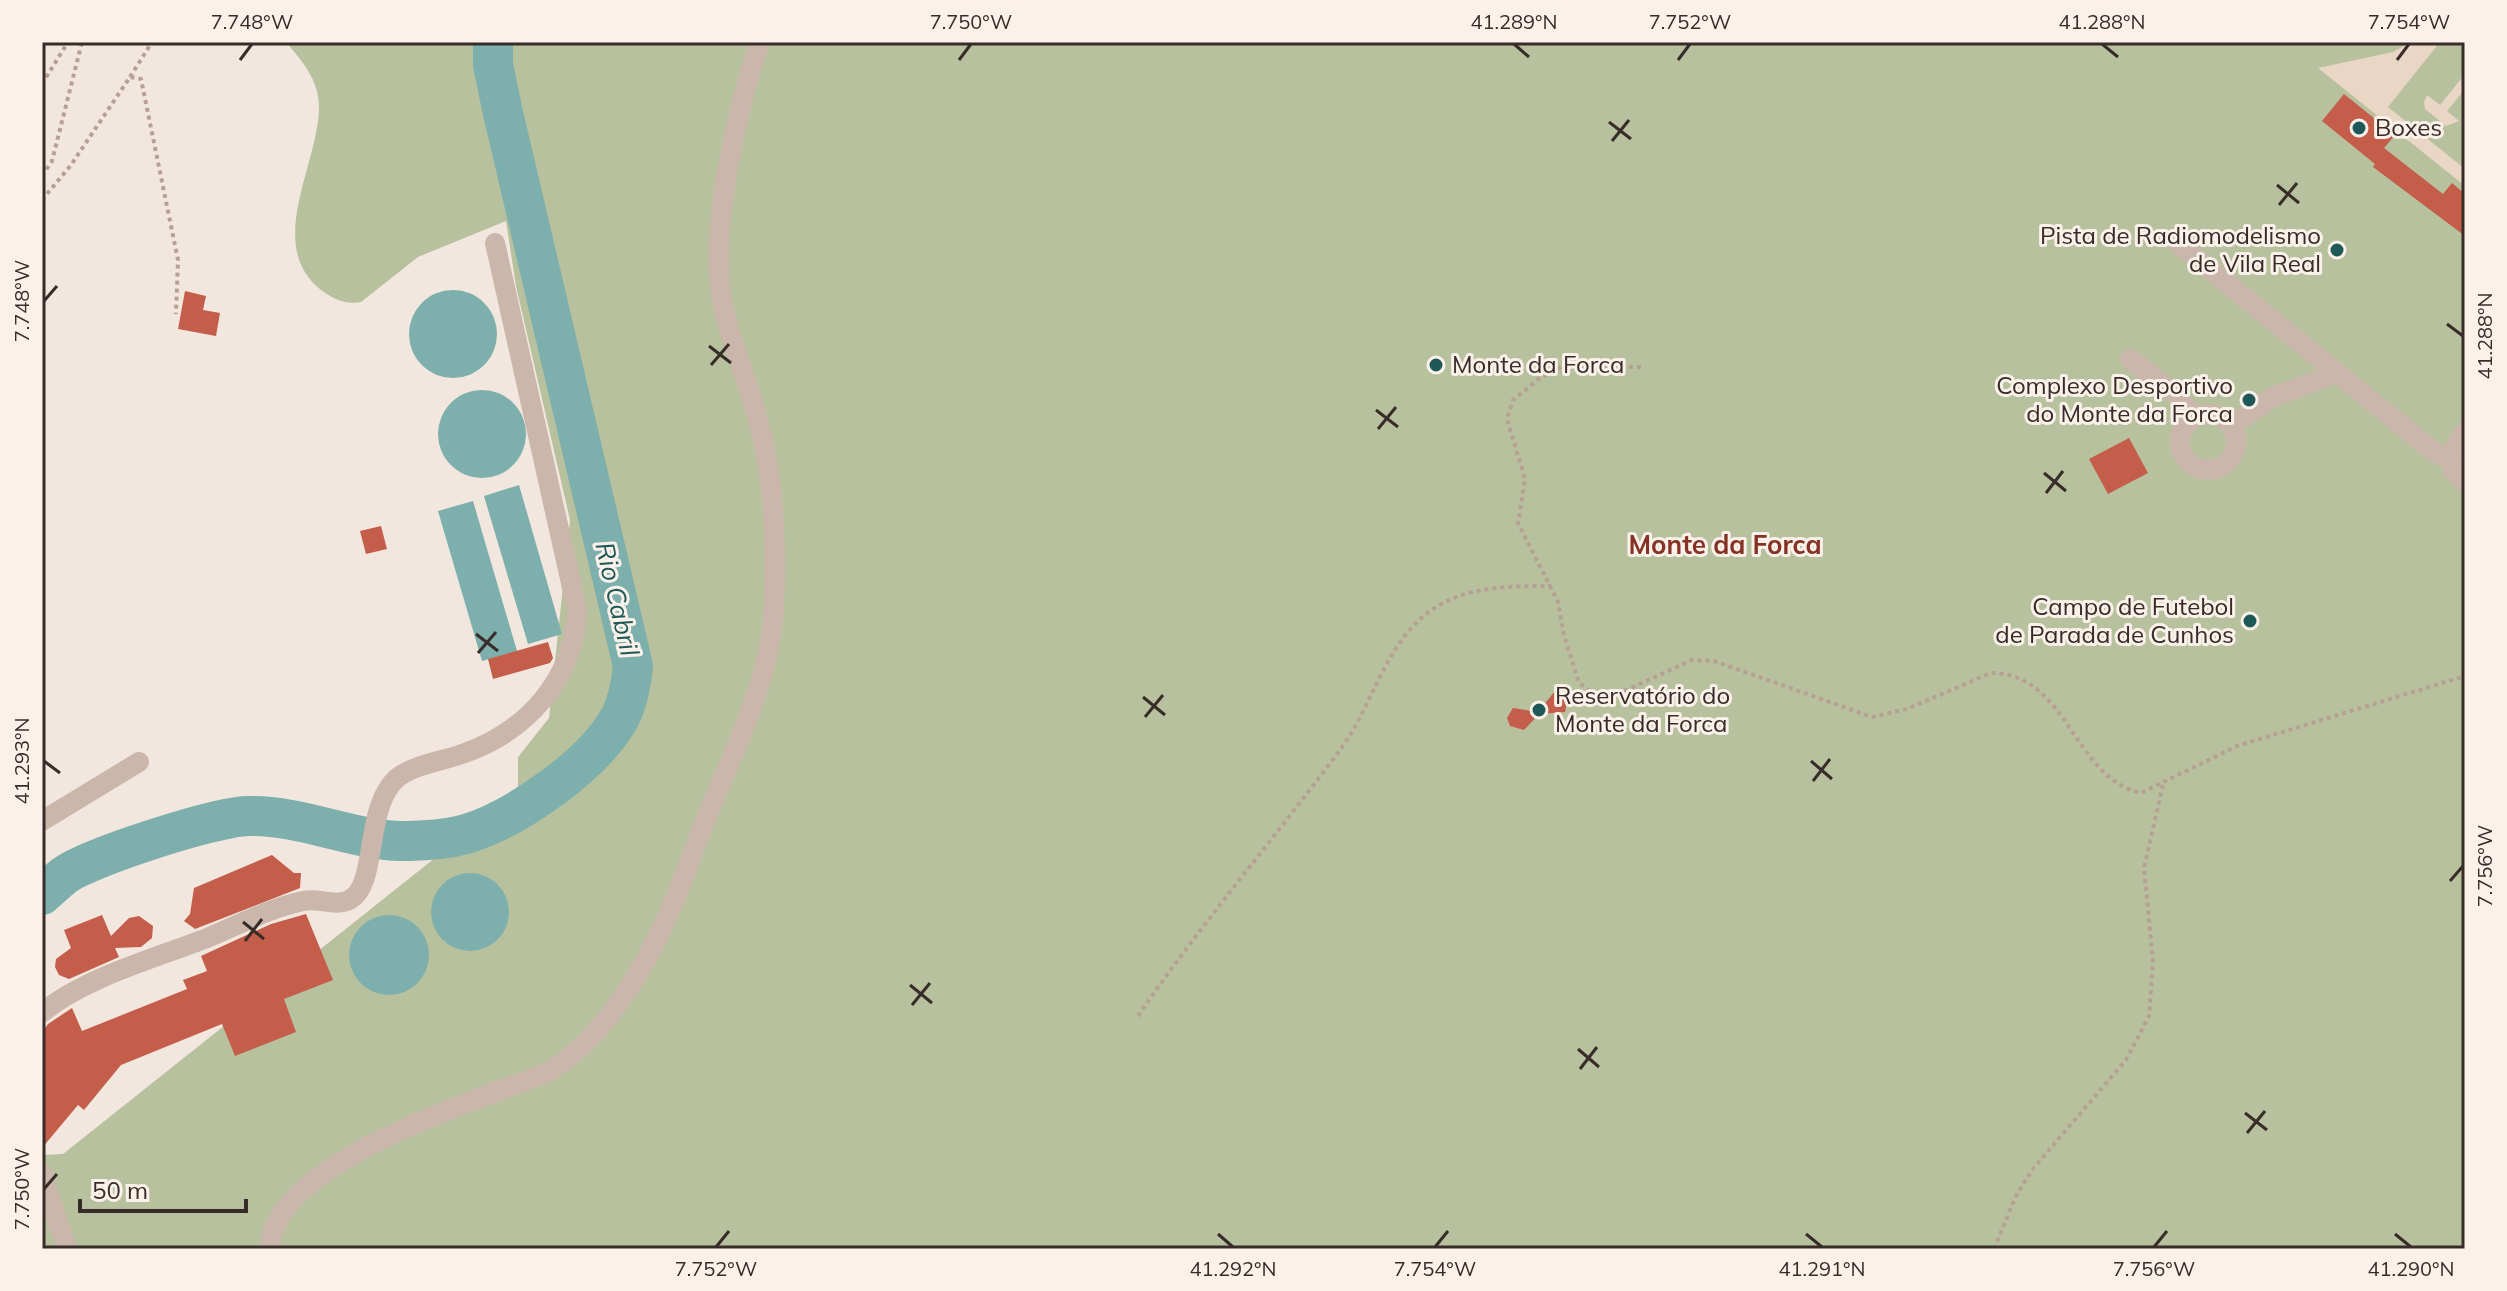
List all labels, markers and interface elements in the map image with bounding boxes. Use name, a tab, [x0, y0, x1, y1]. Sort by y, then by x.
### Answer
text: 7.748°W	[211, 9, 293, 34]
text: 7.750°W	[930, 9, 1012, 34]
text: 41.289°N	[1471, 9, 1557, 34]
text: 7.752°W	[1649, 9, 1731, 34]
text: 41.288°N	[2059, 9, 2145, 34]
text: 7.754°W	[2368, 9, 2450, 34]
place label: Boxes	[2375, 112, 2442, 142]
marker: Boxes	[2350, 119, 2368, 137]
place label: Pista de Radiomodelismo de Vila Real	[2040, 220, 2321, 278]
marker: Pista de Radiomodelismo de Vila Real	[2328, 241, 2346, 259]
text: 7.748°W	[9, 260, 34, 342]
text: 41.288°N	[2472, 293, 2497, 379]
place label: Monte da Forca	[1452, 349, 1625, 379]
marker: Monte da Forca	[1427, 356, 1445, 374]
place label: Complexo Desportivo do Monte da Forca	[1996, 370, 2233, 428]
marker: Complexo Desportivo do Monte da Forca	[2240, 391, 2258, 409]
district label: Monte da Forca	[1628, 528, 1822, 561]
water label: Rio Cabril	[588, 539, 647, 660]
place label: Campo de Futebol de Parada de Cunhos	[1995, 591, 2234, 649]
marker: Campo de Futebol de Parada de Cunhos	[2241, 612, 2259, 630]
place label: Reservatório do Monte da Forca	[1555, 680, 1730, 738]
marker: Reservatório do Monte da Forca	[1530, 701, 1548, 719]
text: 41.293°N	[9, 718, 34, 804]
text: 7.756°W	[2472, 825, 2497, 907]
text: 7.750°W	[9, 1148, 34, 1230]
scale bar	[80, 1163, 246, 1213]
text: 50 m	[92, 1175, 148, 1205]
text: 7.752°W	[675, 1256, 757, 1281]
text: 41.292°N	[1190, 1256, 1276, 1281]
text: 7.754°W	[1394, 1256, 1476, 1281]
text: 41.291°N	[1779, 1256, 1865, 1281]
text: 7.756°W	[2113, 1256, 2195, 1281]
text: 41.290°N	[2368, 1256, 2454, 1281]

